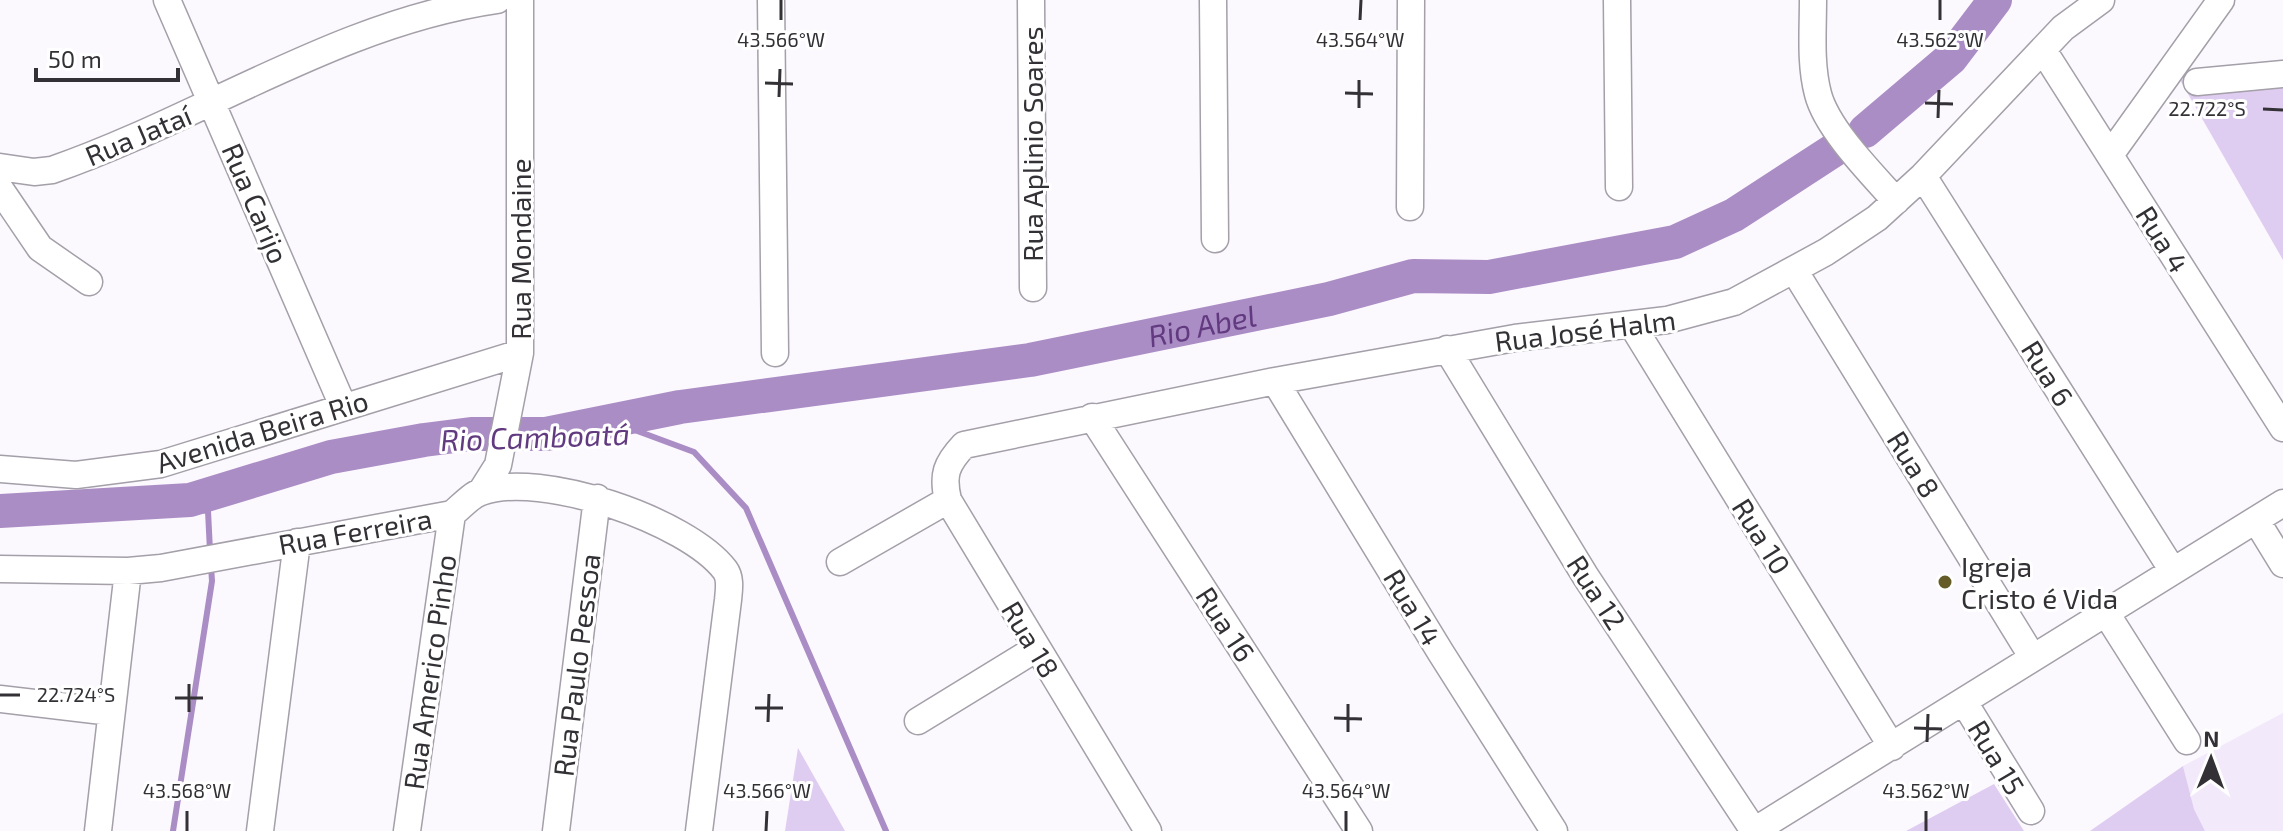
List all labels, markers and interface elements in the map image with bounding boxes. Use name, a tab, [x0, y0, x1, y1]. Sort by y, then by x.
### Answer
street label: Rua Aplinio Soares	[1015, 26, 1049, 262]
text: 43.566°W	[737, 27, 825, 51]
text: 43.564°W	[1316, 27, 1404, 51]
text: 43.562°W	[1896, 27, 1984, 51]
scale bar	[36, 32, 178, 82]
text: 50 m	[48, 44, 102, 73]
text: 22.722°S	[2168, 96, 2246, 120]
street label: Rua Jataí	[80, 97, 197, 173]
street label: Rua Carijo	[215, 138, 297, 268]
street label: Rua Mondaine	[503, 158, 537, 340]
street label: Rua 4	[2129, 199, 2197, 279]
water label: Rio Abel	[1145, 296, 1259, 354]
street label: Rua José Halm	[1493, 302, 1677, 358]
street label: Rua 6	[2015, 334, 2081, 412]
street label: Avenida Beira Rio	[152, 383, 372, 479]
water label: Rio Camboatá	[440, 415, 630, 457]
street label: Rua 8	[1881, 425, 1947, 503]
street label: Rua 10	[1726, 492, 1798, 580]
street label: Rua Ferreira	[276, 501, 434, 561]
street label: Rua 12	[1560, 548, 1634, 636]
place label: Igreja Cristo é Vida	[1961, 549, 2118, 615]
street label: Rua Americo Pinho	[396, 552, 462, 792]
street label: Rua Paulo Pessoa	[545, 552, 607, 778]
street label: Rua 14	[1377, 563, 1449, 651]
marker: Igreja Cristo é Vida	[1936, 573, 1954, 591]
street label: Rua 16	[1189, 580, 1263, 668]
street label: Rua 18	[995, 595, 1067, 683]
text: 22.724°S	[37, 682, 115, 706]
street label: Rua 15	[1962, 714, 2032, 800]
north arrow	[2171, 719, 2251, 799]
text: N	[2203, 725, 2220, 751]
text: 43.568°W	[143, 778, 231, 802]
text: 43.566°W	[723, 778, 811, 802]
text: 43.564°W	[1302, 778, 1390, 802]
text: 43.562°W	[1882, 778, 1970, 802]

